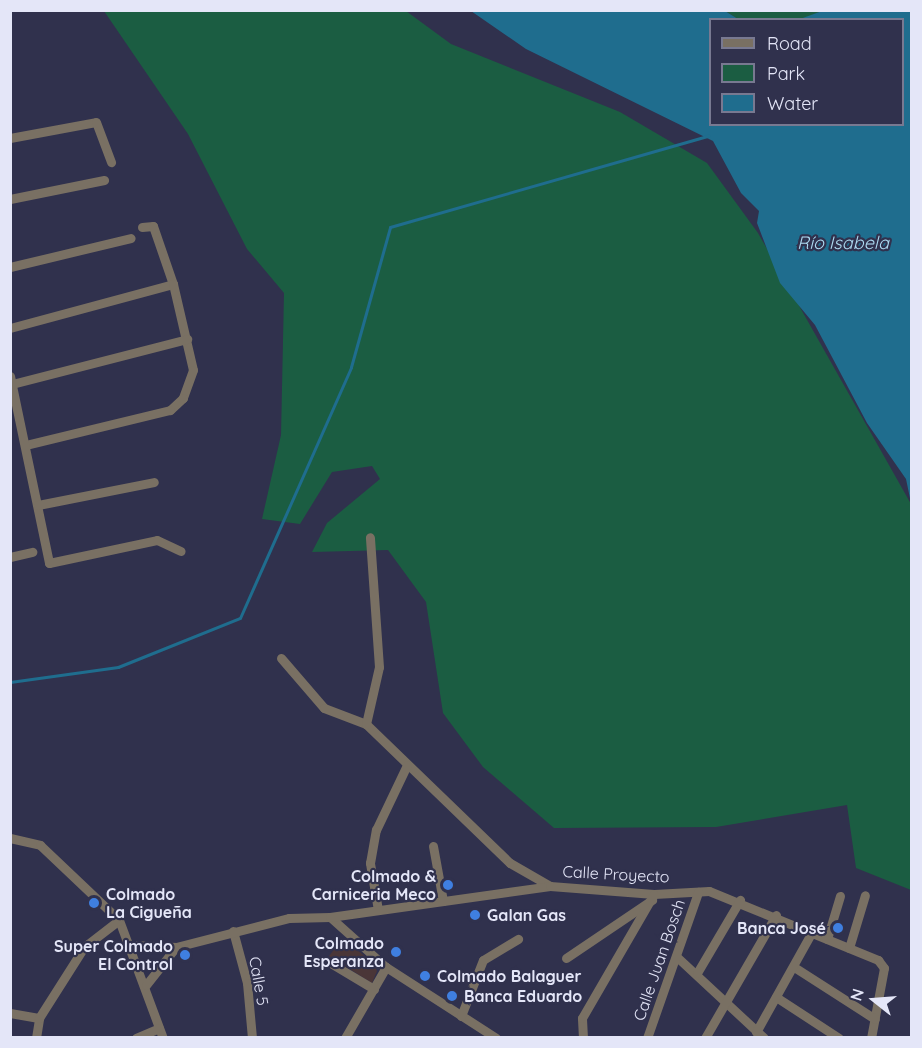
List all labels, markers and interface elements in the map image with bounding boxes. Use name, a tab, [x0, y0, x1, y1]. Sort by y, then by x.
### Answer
legend	[709, 18, 904, 126]
text: Road	[767, 32, 812, 55]
text: Park	[767, 62, 805, 85]
text: Water	[767, 92, 818, 115]
water label: Río Isabela	[797, 232, 889, 254]
street label: Calle Proyecto	[562, 862, 670, 886]
place label: Colmado & Carniceria Meco	[312, 866, 436, 904]
marker: Colmado & Carniceria Meco	[441, 878, 455, 892]
place label: Colmado La Cigueña	[106, 884, 192, 922]
marker: Colmado La Cigueña	[87, 896, 101, 910]
street label: Calle Juan Bosch	[629, 897, 689, 1023]
place label: Galan Gas	[487, 905, 566, 925]
marker: Galan Gas	[468, 908, 482, 922]
place label: Banca José	[737, 918, 826, 938]
marker: Banca José	[831, 921, 845, 935]
place label: Colmado Esperanza	[304, 933, 384, 971]
place label: Super Colmado El Control	[54, 936, 173, 974]
marker: Colmado Esperanza	[389, 945, 403, 959]
marker: Super Colmado El Control	[178, 948, 192, 962]
street label: Calle 5	[245, 955, 273, 1007]
place label: Colmado Balaguer	[437, 966, 581, 986]
marker: Colmado Balaguer	[418, 969, 432, 983]
north arrow	[844, 970, 904, 1030]
place label: Banca Eduardo	[464, 986, 582, 1006]
text: N	[846, 986, 868, 1003]
marker: Banca Eduardo	[445, 989, 459, 1003]

